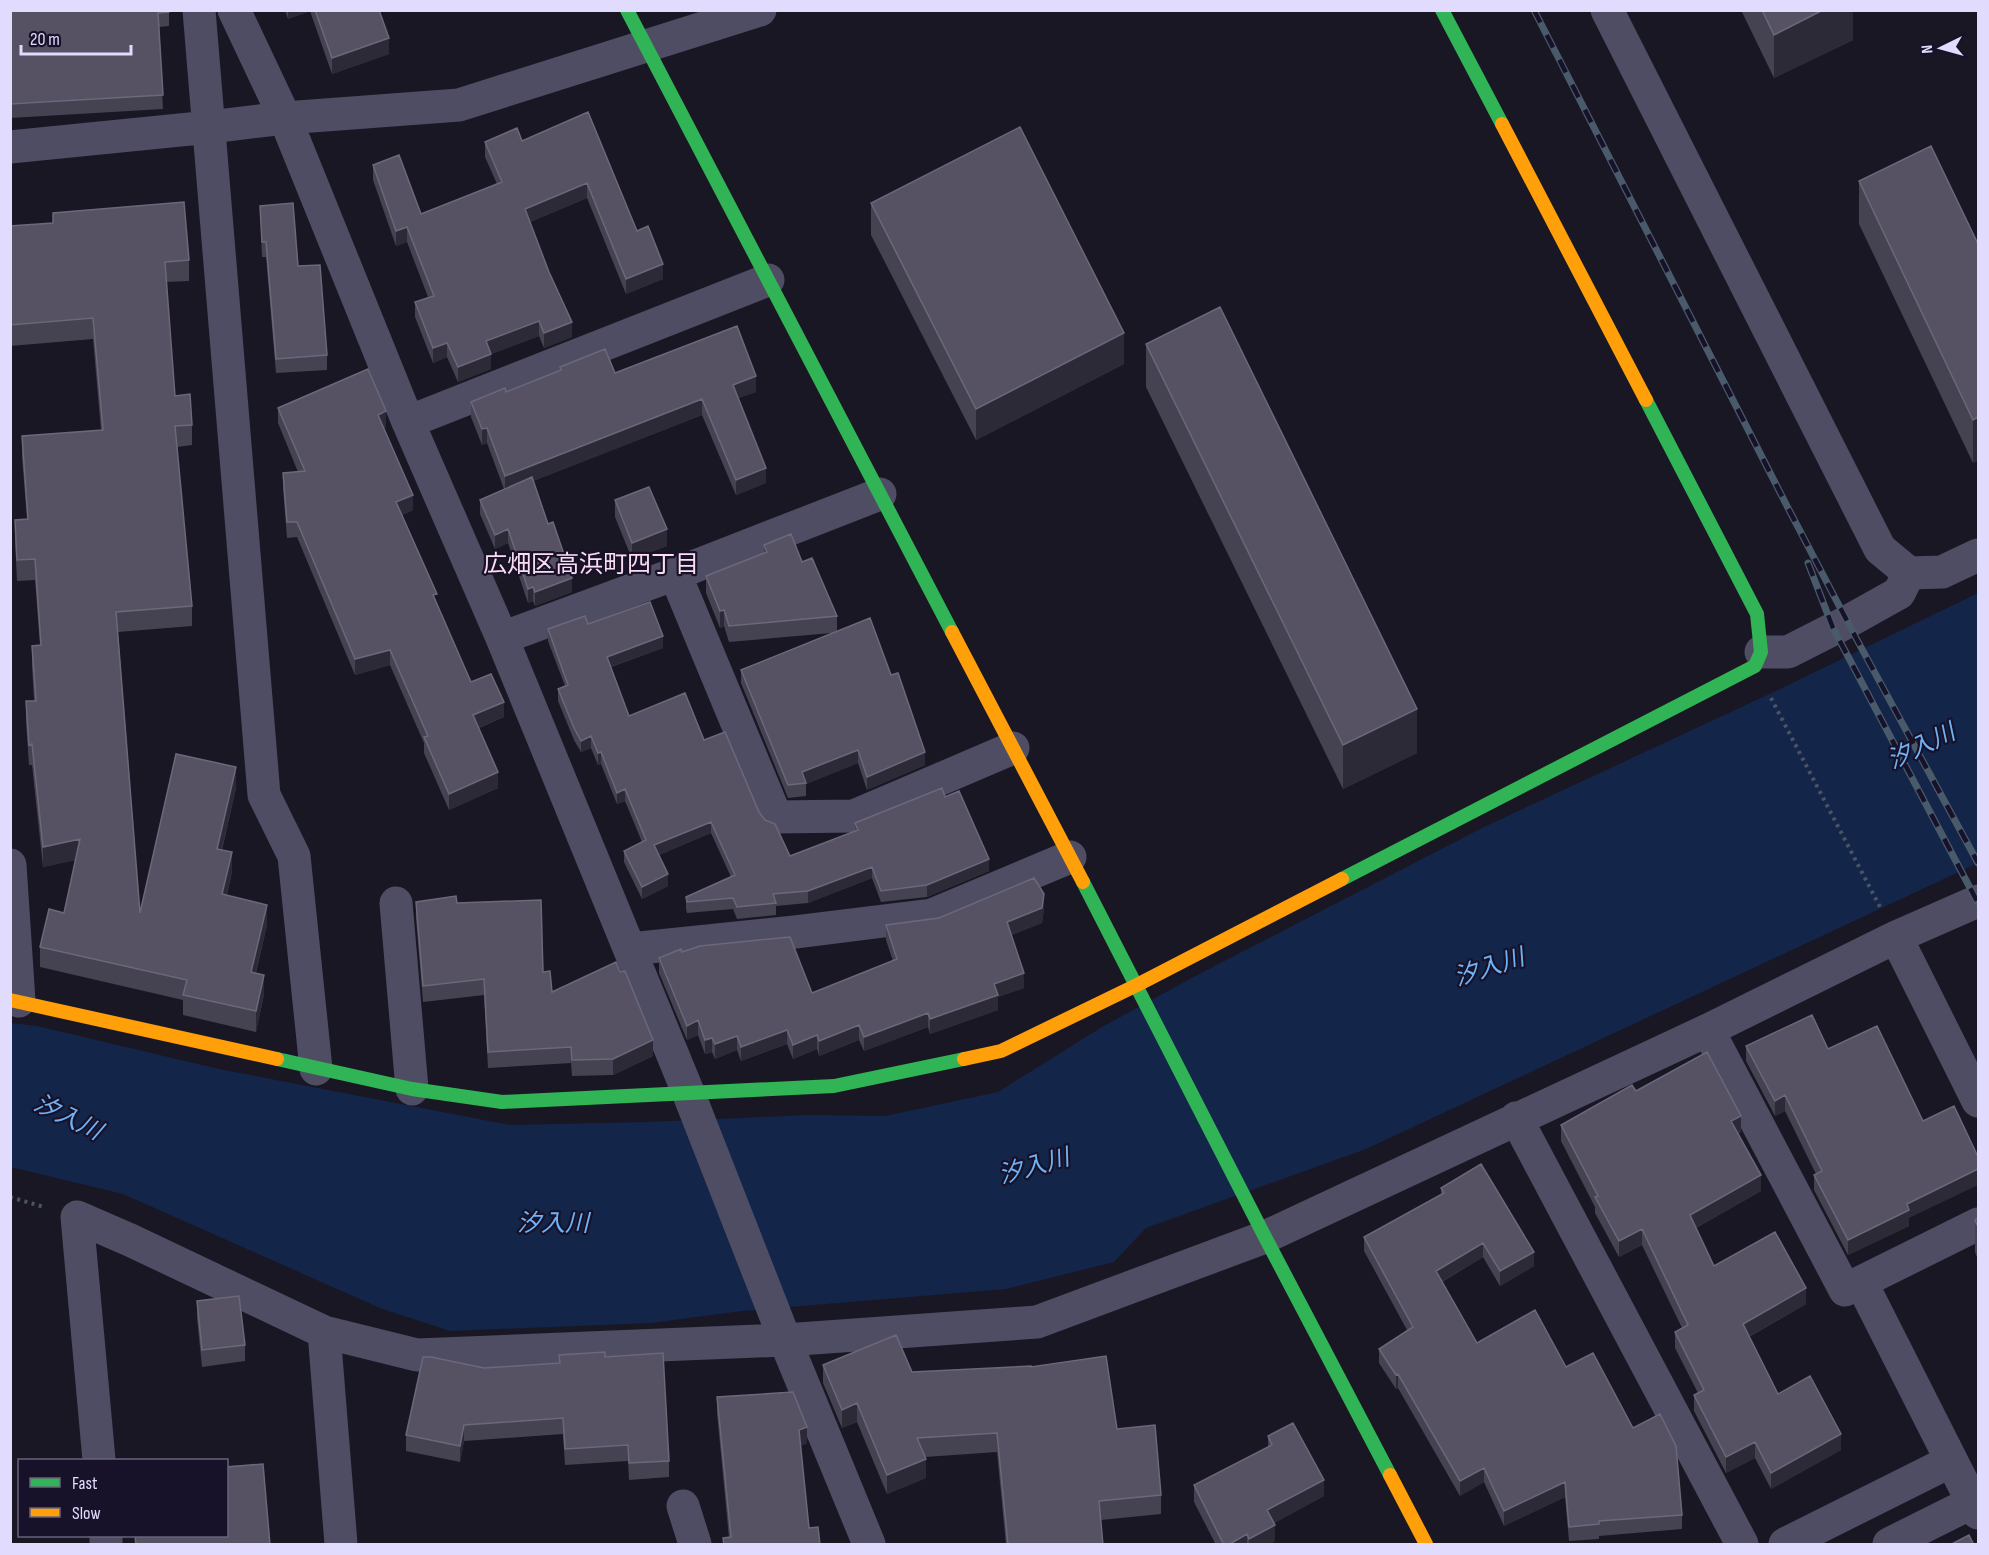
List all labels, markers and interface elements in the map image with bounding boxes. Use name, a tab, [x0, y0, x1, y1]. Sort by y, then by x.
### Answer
scale bar	[21, 18, 130, 56]
north arrow	[1911, 18, 1971, 78]
text: 20 m	[30, 29, 60, 50]
text: N	[1918, 44, 1937, 54]
district label: 広畑区高浜町四丁目	[483, 550, 699, 579]
water label: 汐入川	[1883, 716, 1963, 775]
water label: 汐入川	[1450, 942, 1531, 992]
water label: 汐入川	[29, 1089, 109, 1148]
water label: 汐入川	[996, 1142, 1076, 1190]
water label: 汐入川	[517, 1209, 592, 1238]
legend	[18, 1459, 228, 1537]
text: Fast	[72, 1473, 98, 1494]
text: Slow	[72, 1503, 101, 1524]

